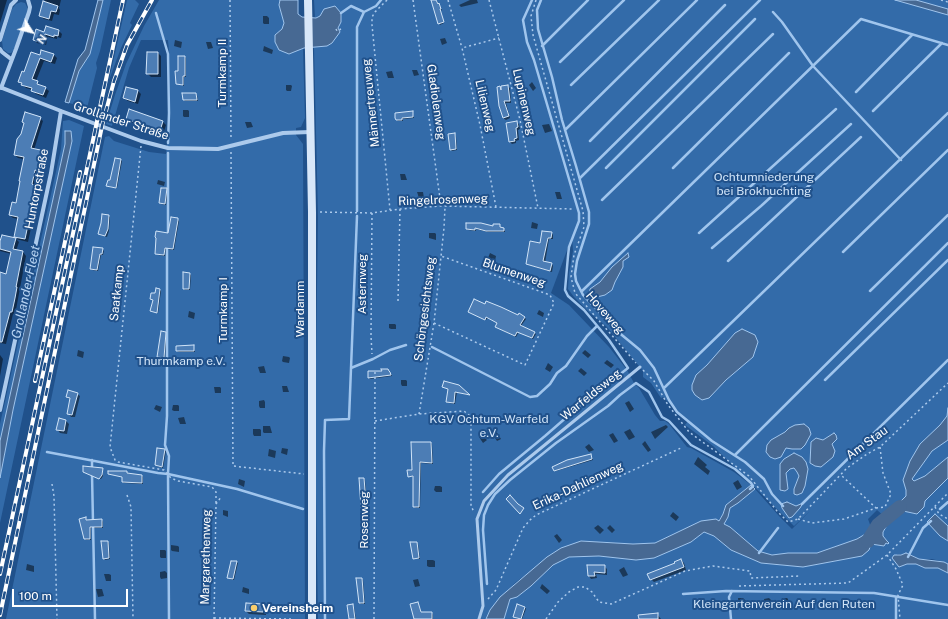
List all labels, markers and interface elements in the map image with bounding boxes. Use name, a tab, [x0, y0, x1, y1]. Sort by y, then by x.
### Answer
north arrow	[12, 12, 52, 52]
text: N	[34, 32, 49, 46]
street label: Turmkamp II	[215, 38, 229, 108]
street label: Männertreuweg	[359, 58, 383, 148]
street label: Gladiolenweg	[424, 63, 448, 141]
street label: Lupinenweg	[509, 67, 539, 137]
street label: Lilienweg	[472, 78, 498, 134]
street label: Grollander Straße	[71, 99, 171, 143]
street label: Huntorpstraße	[22, 148, 52, 230]
park label: Ochtumniederung bei Brokhuchting	[714, 170, 814, 198]
street label: Ringelrosenweg	[398, 191, 488, 209]
water label: Grollander Fleet	[8, 244, 44, 340]
street label: Asternweg	[355, 254, 369, 314]
street label: Blumenweg	[481, 255, 547, 291]
street label: Schöngesichtsweg	[411, 256, 439, 362]
street label: Saatkamp	[107, 264, 127, 322]
street label: Turmkamp I	[216, 277, 230, 343]
street label: Wardamm	[293, 281, 307, 337]
street label: Hoveweg	[583, 289, 627, 337]
park label: Thurmkamp e.V.	[137, 354, 225, 368]
street label: Warfeldsweg	[558, 366, 624, 424]
park label: KGV Ochtum-Warfeld e.V.	[429, 412, 549, 440]
street label: Am Stau	[843, 423, 891, 463]
street label: Erika-Dahlienweg	[530, 459, 626, 513]
street label: Rosenweg	[357, 491, 371, 549]
street label: Margarethenweg	[198, 509, 214, 605]
scale bar	[14, 581, 130, 607]
text: 100 m	[19, 589, 52, 603]
park label: Kleingartenverein Auf den Ruten	[693, 597, 875, 611]
place label: Vereinsheim	[262, 601, 333, 615]
marker: Vereinsheim	[249, 603, 259, 613]

